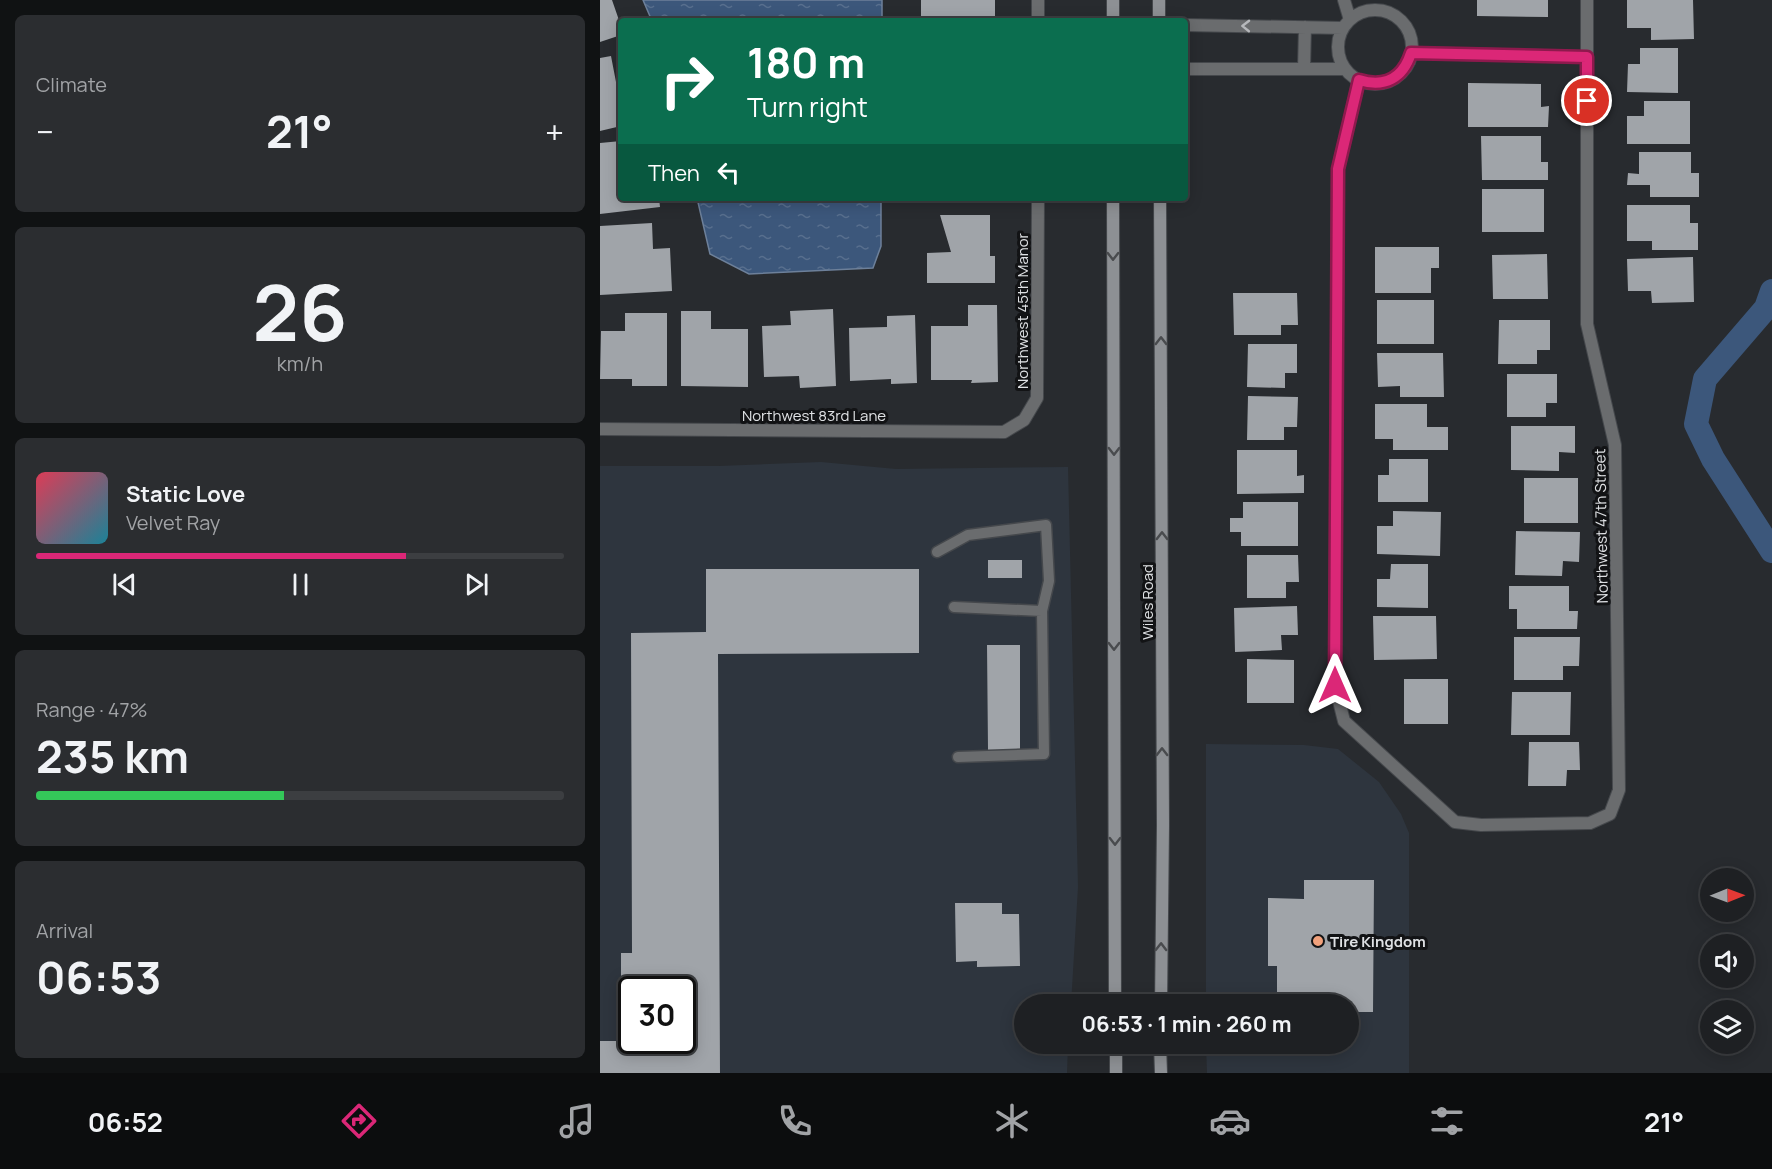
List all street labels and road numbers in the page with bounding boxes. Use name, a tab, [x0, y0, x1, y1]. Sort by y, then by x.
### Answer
street label: Northwest 45th Manor	[1012, 233, 1033, 389]
street label: Northwest 83rd Lane	[742, 405, 886, 426]
street label: Northwest 47th Street	[1589, 448, 1613, 604]
street label: Wiles Road	[1137, 564, 1158, 640]

